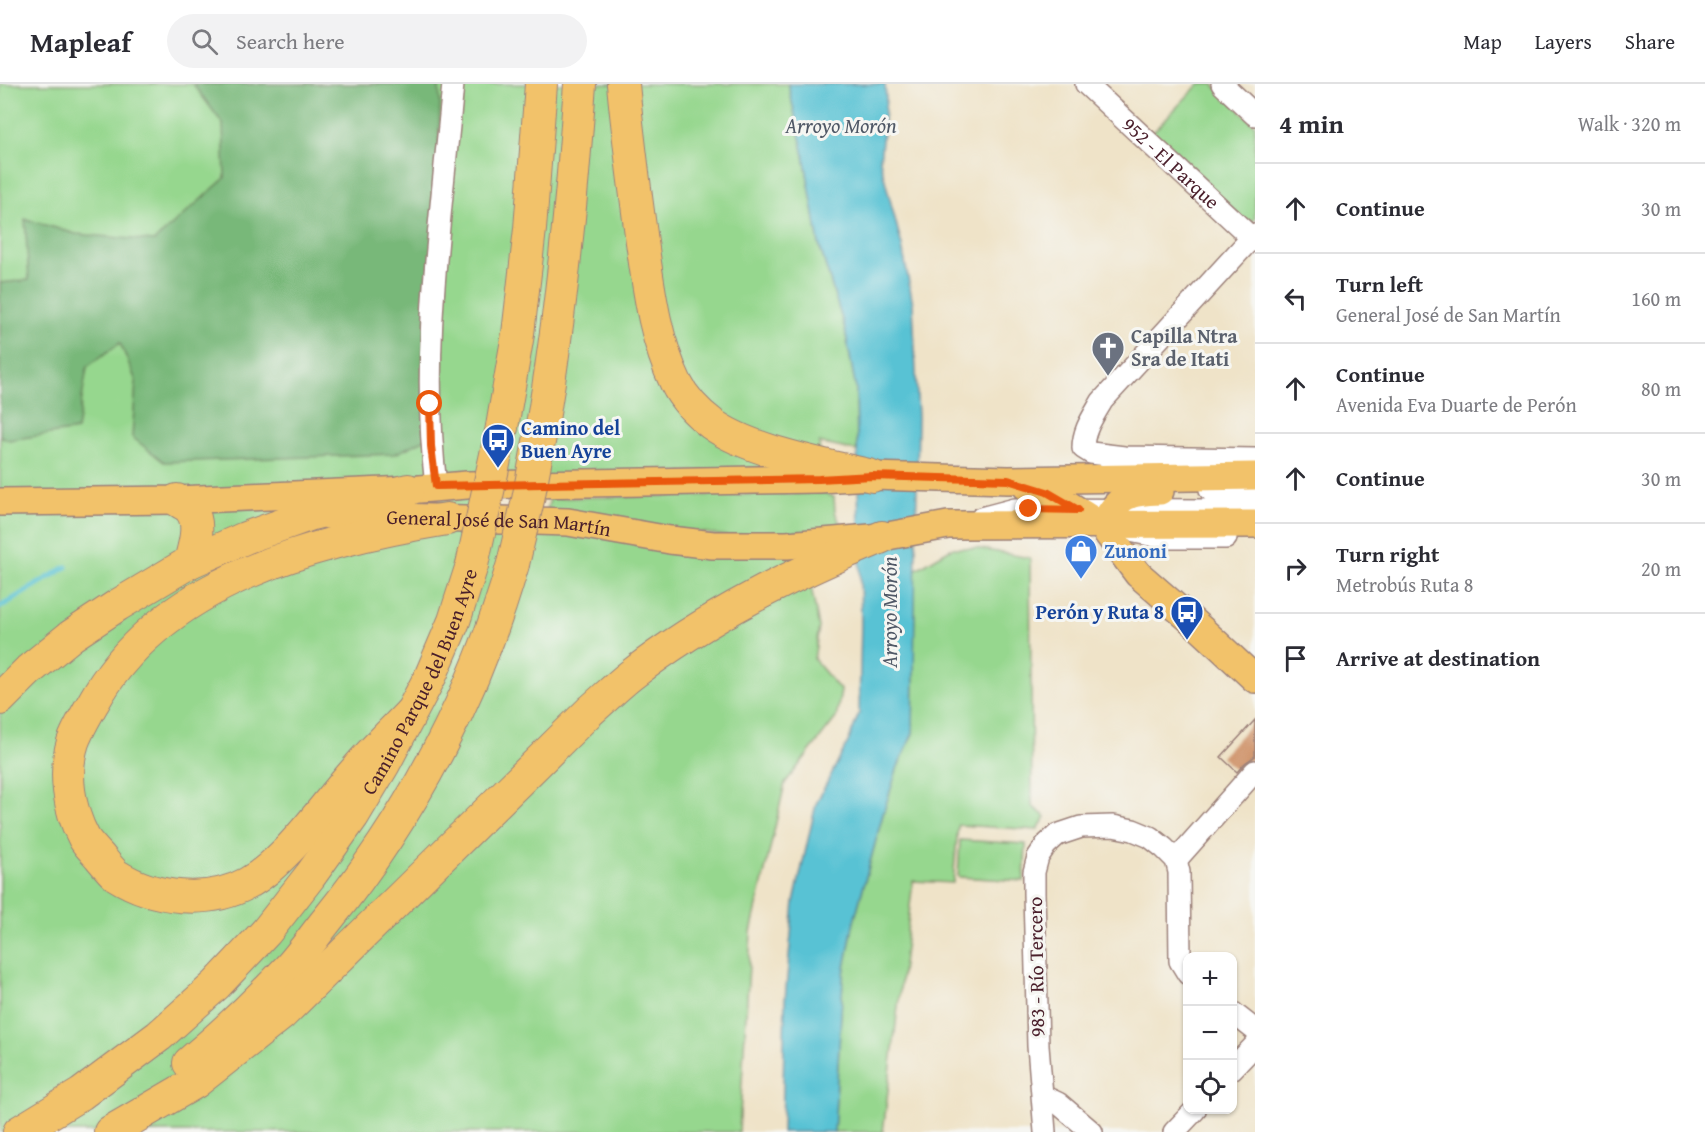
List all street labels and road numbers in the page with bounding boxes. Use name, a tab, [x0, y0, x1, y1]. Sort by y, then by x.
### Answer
street label: 952 - El Parque	[1116, 110, 1227, 215]
street label: General José de San Martín	[386, 502, 613, 543]
street label: Camino Parque del Buen Ayre	[354, 565, 484, 800]
street label: 983 - Río Tercero	[1020, 897, 1051, 1037]

